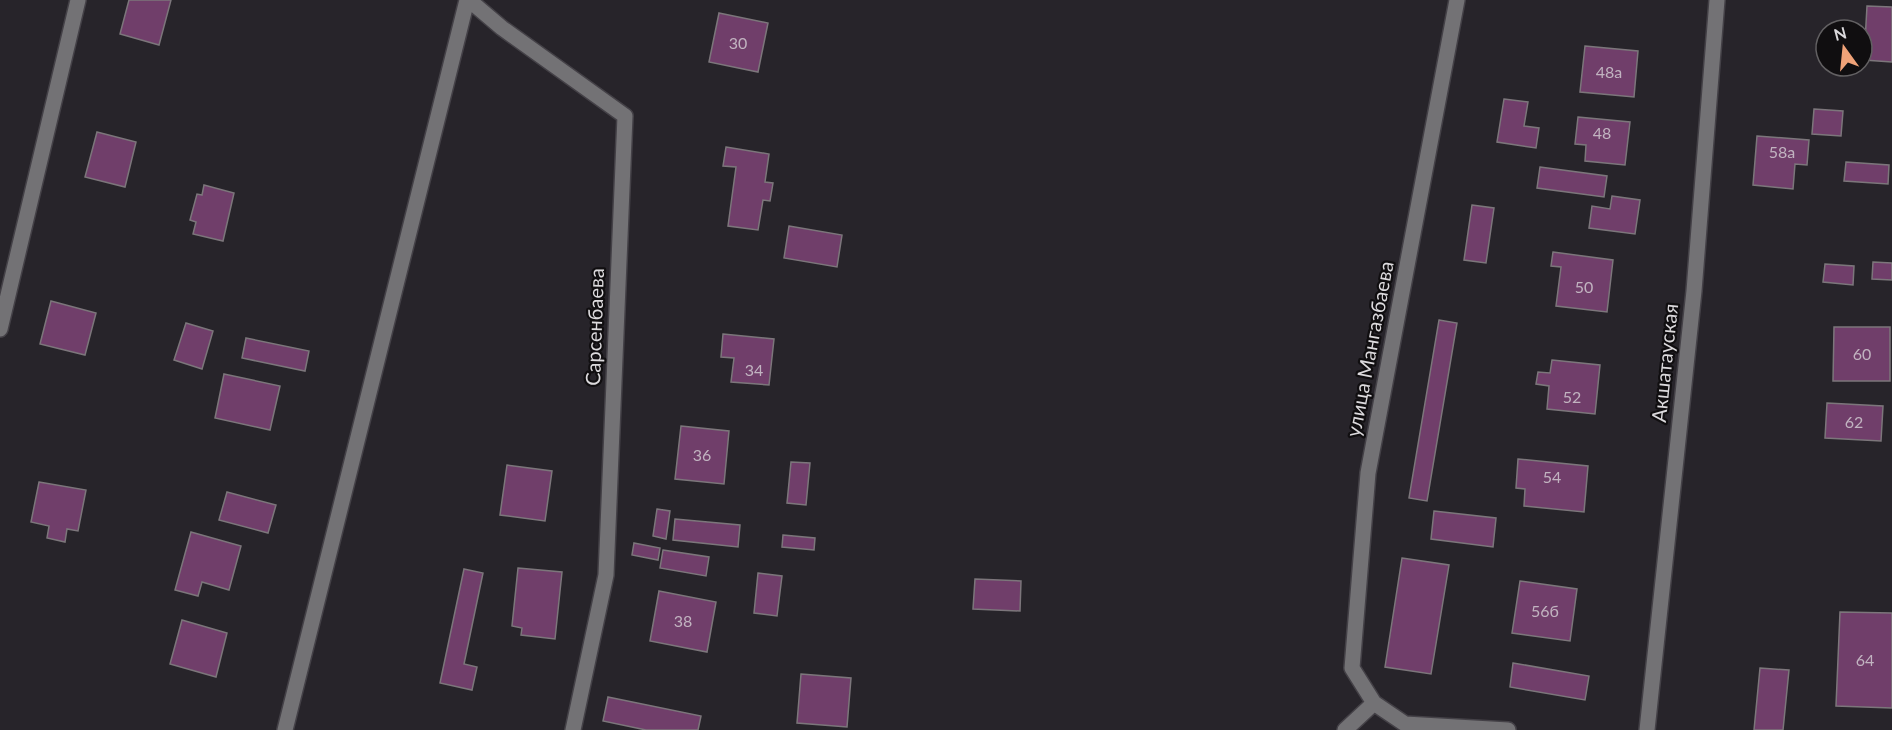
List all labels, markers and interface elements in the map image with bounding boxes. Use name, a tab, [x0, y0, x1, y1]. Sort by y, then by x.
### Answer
north arrow	[1814, 18, 1874, 78]
text: N	[1832, 22, 1848, 44]
house number: 30	[729, 33, 747, 52]
house number: 48а	[1596, 62, 1622, 81]
house number: 48	[1593, 123, 1611, 142]
house number: 58а	[1769, 142, 1795, 161]
street label: улица Мангазбаева	[1340, 259, 1398, 439]
street label: Сарсенбаева	[580, 268, 608, 386]
house number: 50	[1575, 277, 1593, 296]
street label: Акшатауская	[1646, 302, 1682, 424]
house number: 60	[1853, 344, 1871, 363]
house number: 34	[745, 360, 763, 379]
house number: 52	[1563, 387, 1581, 406]
house number: 62	[1845, 412, 1863, 431]
house number: 36	[693, 445, 711, 464]
house number: 54	[1543, 467, 1561, 486]
house number: 56б	[1531, 601, 1559, 620]
house number: 38	[674, 611, 692, 630]
house number: 64	[1856, 650, 1874, 669]

